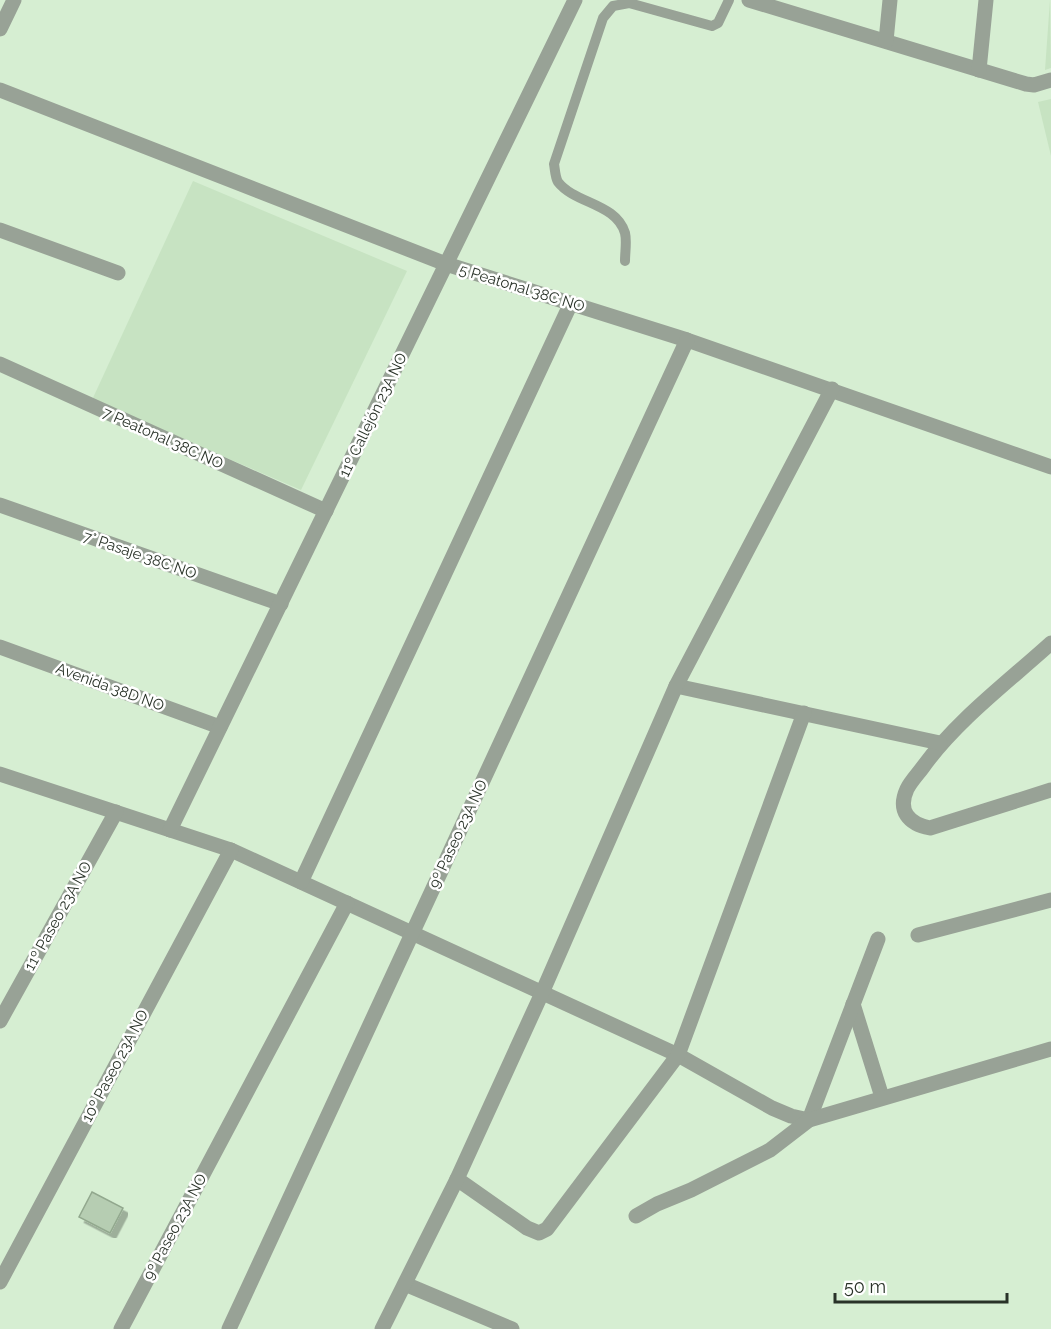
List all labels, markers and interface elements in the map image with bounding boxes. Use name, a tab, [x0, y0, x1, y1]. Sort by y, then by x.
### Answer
street label: 5 Peatonal 38C NO	[457, 260, 587, 316]
street label: 11º Callejón 23A NO	[335, 350, 411, 480]
street label: 7 Peatonal 38C NO	[100, 403, 226, 473]
street label: 7° Pasaje 38C NO	[81, 527, 199, 583]
street label: Avenida 38D NO	[53, 659, 167, 715]
street label: 9º Paseo 23A NO	[425, 777, 491, 891]
street label: 11º Paseo 23A NO	[21, 858, 95, 974]
street label: 10º Paseo 23A NO	[78, 1007, 152, 1125]
street label: 9º Paseo 23A NO	[139, 1171, 211, 1283]
scale bar	[835, 1266, 1008, 1304]
text: 50 m	[844, 1276, 886, 1297]

